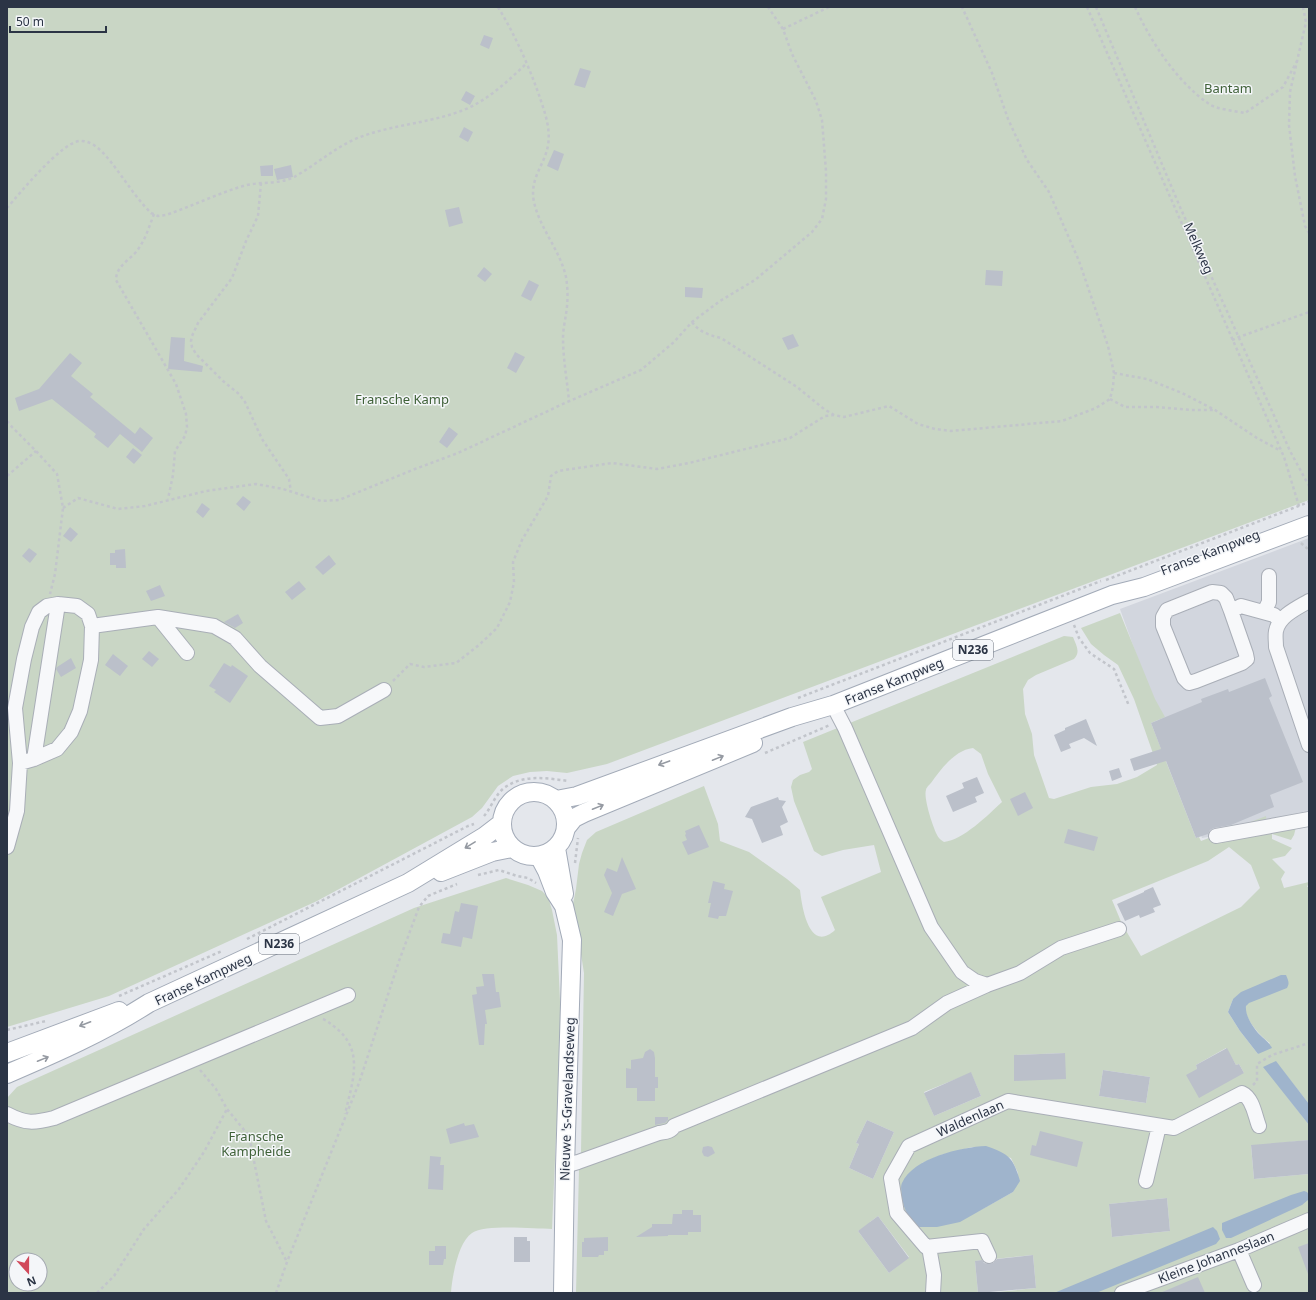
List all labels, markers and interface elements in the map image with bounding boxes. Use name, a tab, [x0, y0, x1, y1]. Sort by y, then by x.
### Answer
scale bar	[10, 8, 106, 34]
text: 50 m	[16, 13, 44, 30]
park label: Bantam	[1204, 79, 1252, 97]
street label: Melkweg	[1180, 219, 1218, 277]
park label: Fransche Kamp	[355, 390, 449, 408]
street label: Franse Kampweg	[1158, 525, 1262, 579]
road number: N236	[953, 640, 993, 660]
street label: Franse Kampweg	[842, 653, 946, 709]
one-way arrow	[712, 753, 724, 761]
one-way arrow	[658, 760, 670, 768]
one-way arrow	[591, 803, 603, 811]
one-way arrow	[464, 842, 476, 850]
road number: N236	[259, 934, 299, 954]
street label: Franse Kampweg	[152, 949, 254, 1009]
street label: Nieuwe 's-Gravelandseweg	[555, 1017, 579, 1181]
one-way arrow	[80, 1020, 92, 1028]
one-way arrow	[37, 1055, 49, 1062]
street label: Waldenlaan	[934, 1095, 1006, 1141]
park label: Fransche Kampheide	[221, 1127, 291, 1160]
street label: Kleine Johanneslaan	[1155, 1227, 1277, 1287]
north arrow	[8, 1252, 48, 1292]
text: N	[25, 1273, 39, 1290]

